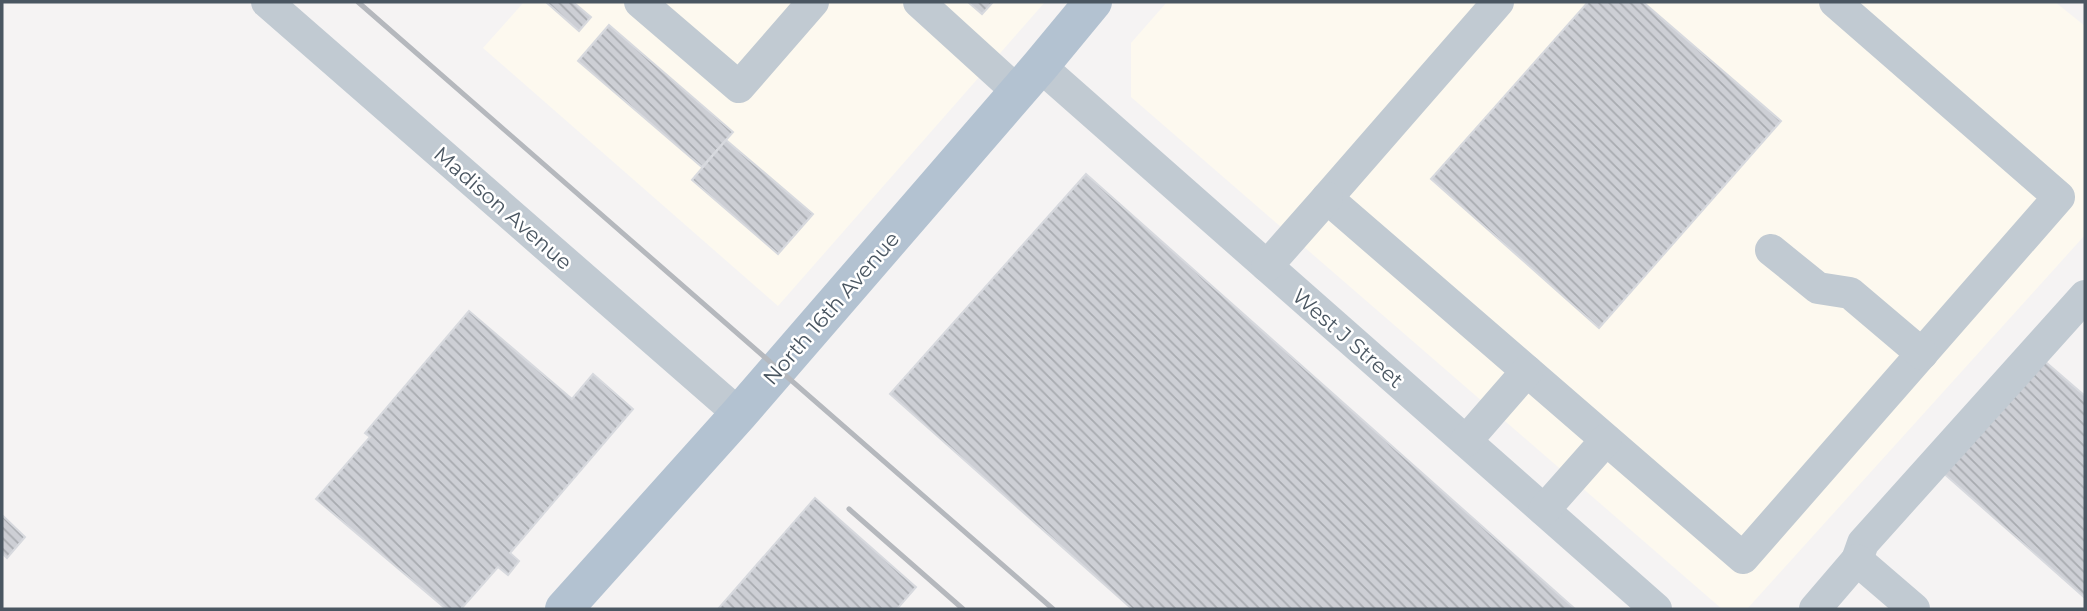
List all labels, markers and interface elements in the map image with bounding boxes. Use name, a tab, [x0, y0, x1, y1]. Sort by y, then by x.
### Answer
street label: Madison Avenue	[429, 141, 577, 275]
street label: North 16th Avenue	[758, 226, 904, 390]
street label: West J Street	[1287, 283, 1409, 393]

